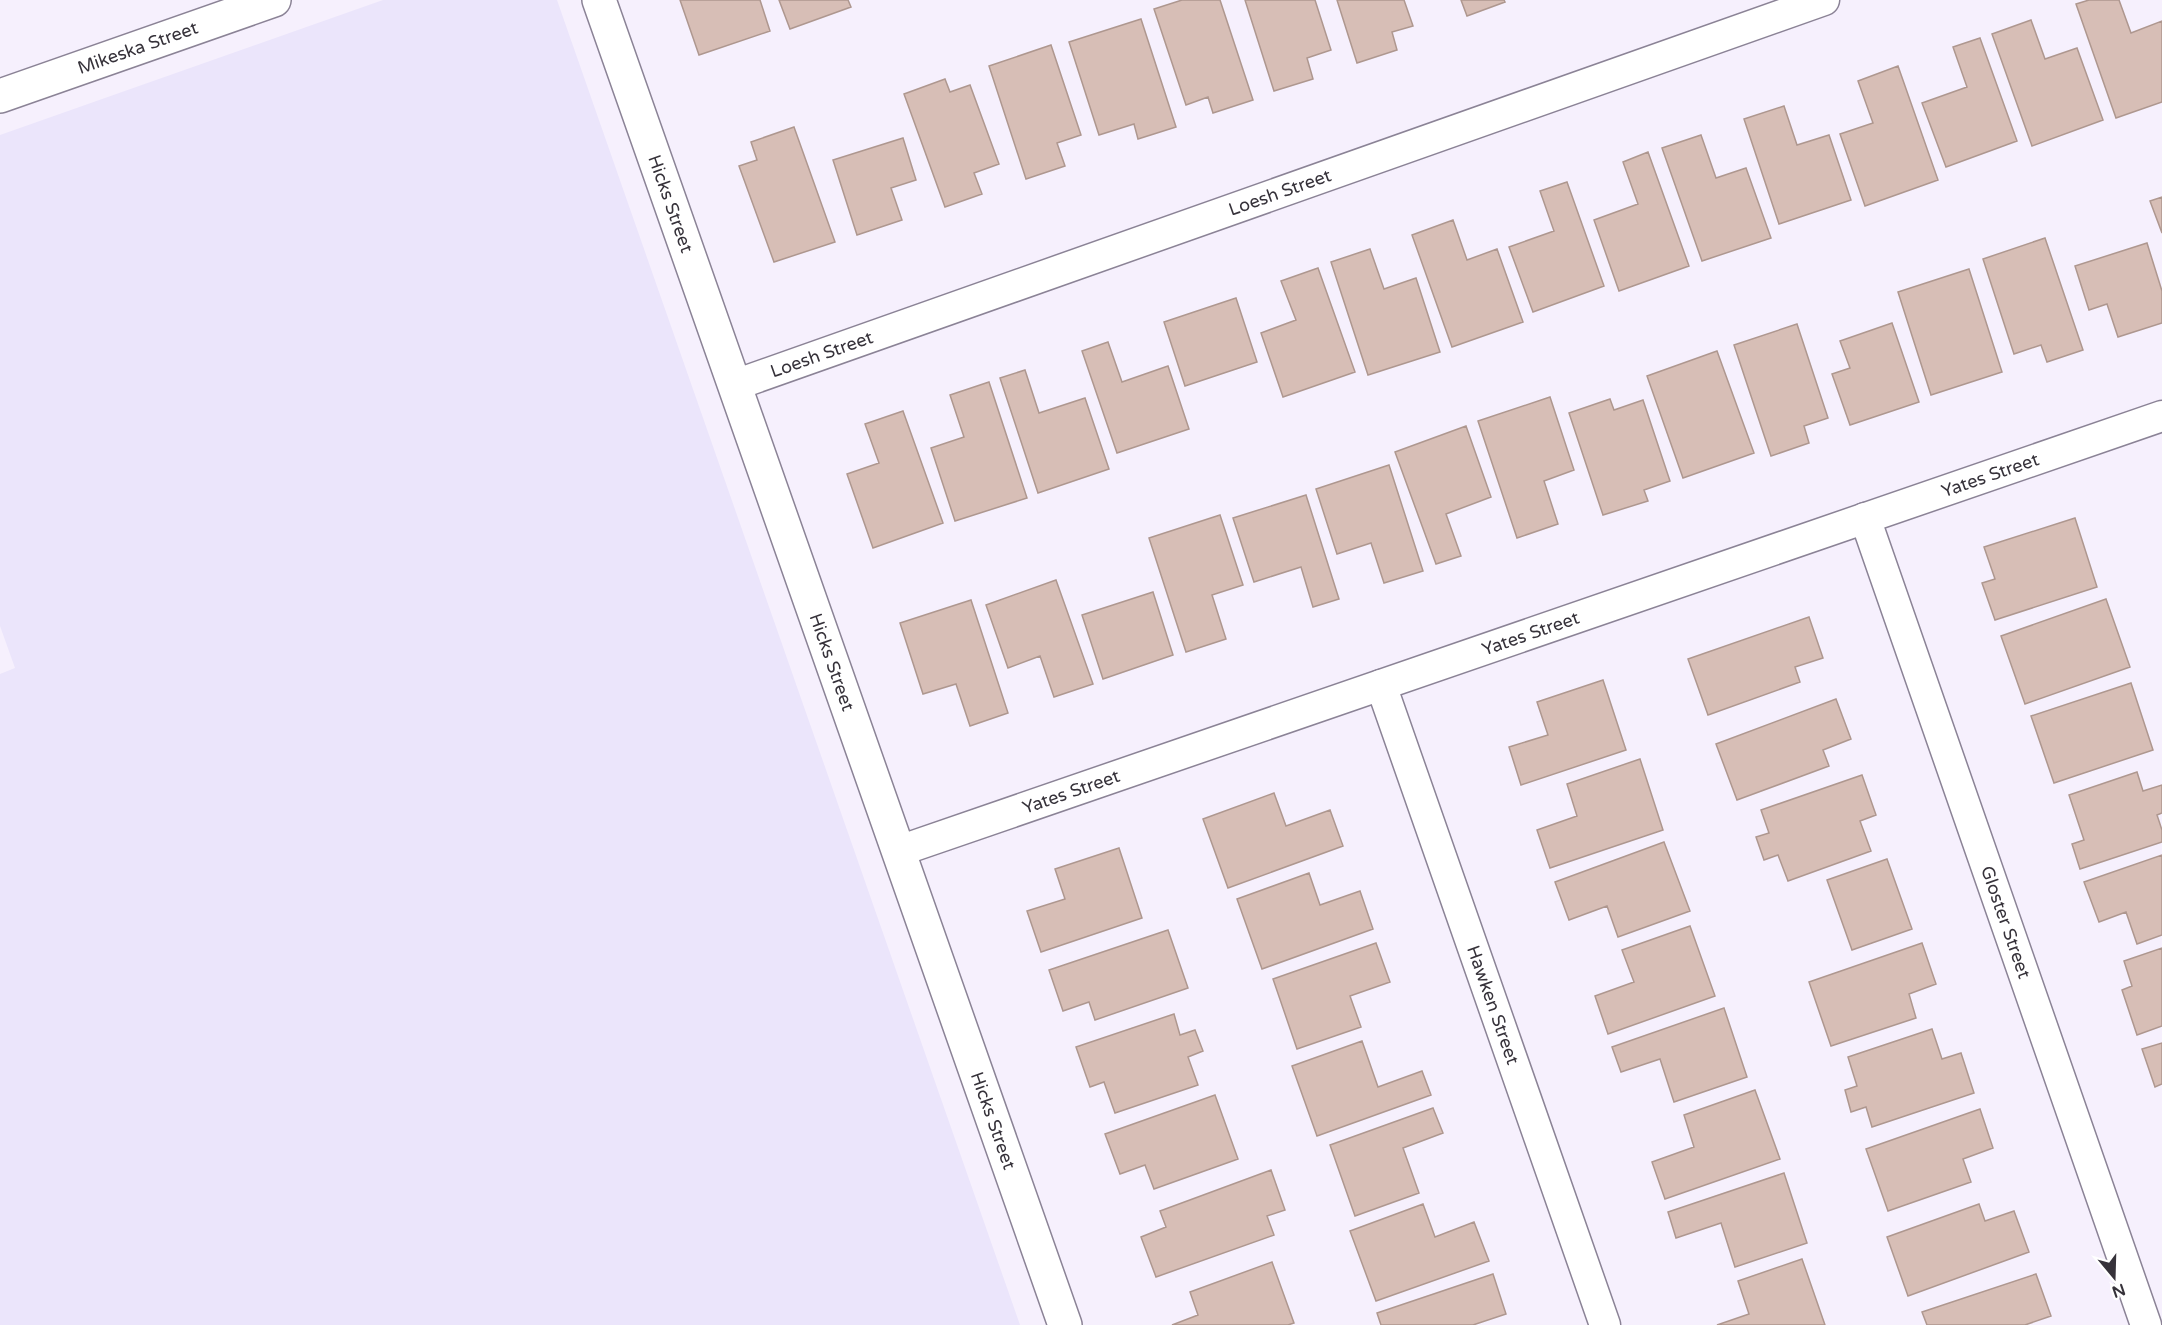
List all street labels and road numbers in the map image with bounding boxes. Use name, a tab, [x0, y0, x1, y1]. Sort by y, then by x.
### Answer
street label: Mikeska Street	[75, 16, 201, 79]
street label: Hicks Street	[643, 152, 698, 256]
street label: Loesh Street	[1226, 164, 1334, 221]
street label: Loesh Street	[767, 326, 876, 383]
street label: Yates Street	[1938, 448, 2042, 502]
street label: Yates Street	[1479, 606, 1582, 660]
street label: Hicks Street	[805, 610, 859, 714]
street label: Yates Street	[1019, 765, 1123, 819]
street label: Gloster Street	[1976, 863, 2036, 982]
street label: Hawken Street	[1462, 942, 1524, 1068]
street label: Hicks Street	[966, 1069, 1021, 1173]

